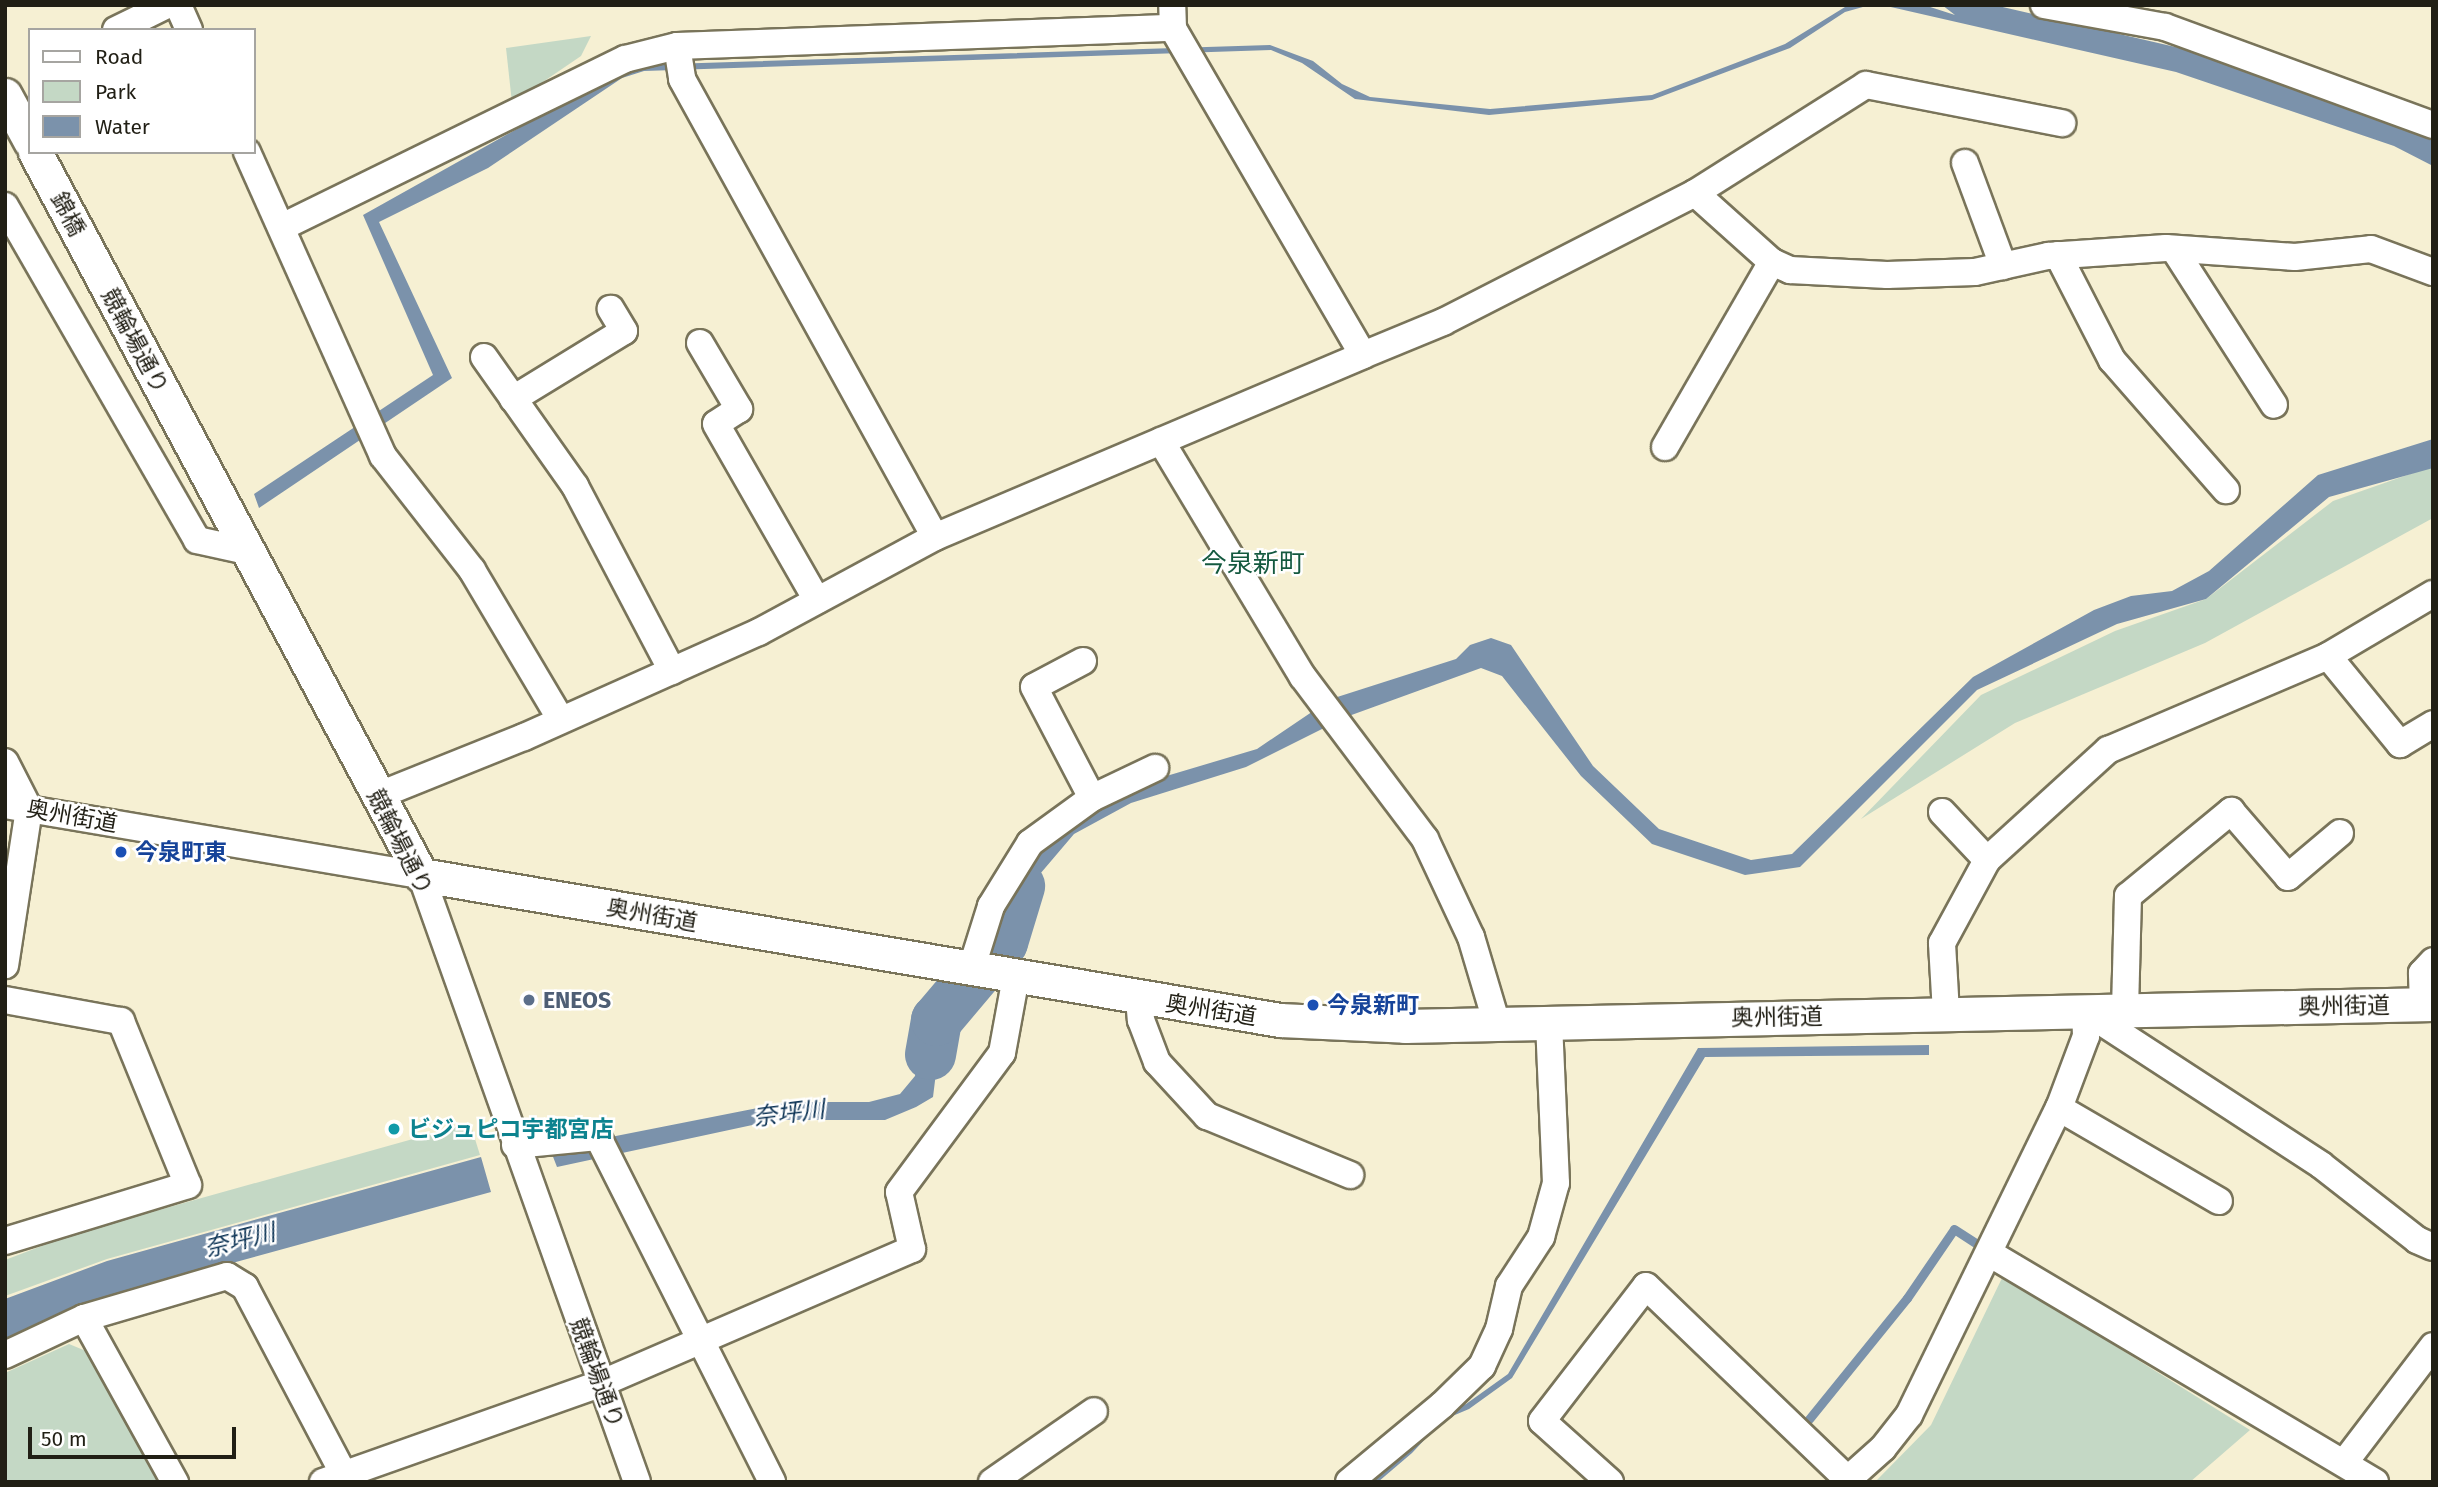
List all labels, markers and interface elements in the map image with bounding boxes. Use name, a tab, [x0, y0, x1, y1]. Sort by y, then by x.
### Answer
legend	[28, 28, 256, 154]
text: Road	[95, 44, 143, 70]
text: Park	[95, 79, 136, 105]
text: Water	[95, 114, 150, 140]
street label: 錦橋	[45, 187, 91, 241]
street label: 競輪場通り	[96, 284, 174, 398]
district label: 今泉新町	[1201, 548, 1305, 580]
street label: 競輪場通り	[362, 785, 438, 899]
street label: 奥州街道	[24, 794, 120, 838]
place label: 今泉町東	[135, 838, 227, 866]
marker: 今泉町東	[113, 844, 129, 860]
street label: 奥州街道	[604, 893, 700, 937]
place label: ENEOS	[543, 986, 611, 1014]
street label: 奥州街道	[1163, 989, 1259, 1031]
place label: 今泉新町	[1327, 991, 1419, 1019]
street label: 奥州街道	[2298, 991, 2390, 1021]
marker: ENEOS	[521, 992, 537, 1008]
marker: 今泉新町	[1305, 997, 1321, 1013]
street label: 奥州街道	[1731, 1002, 1823, 1032]
water label: 奈坪川	[752, 1095, 826, 1133]
place label: ビジュピコ宇都宮店	[408, 1115, 615, 1143]
marker: ビジュピコ宇都宮店	[386, 1121, 402, 1137]
water label: 奈坪川	[202, 1218, 278, 1264]
street label: 競輪場通り	[564, 1314, 630, 1432]
scale bar	[32, 1414, 240, 1458]
text: 50 m	[41, 1426, 87, 1452]

